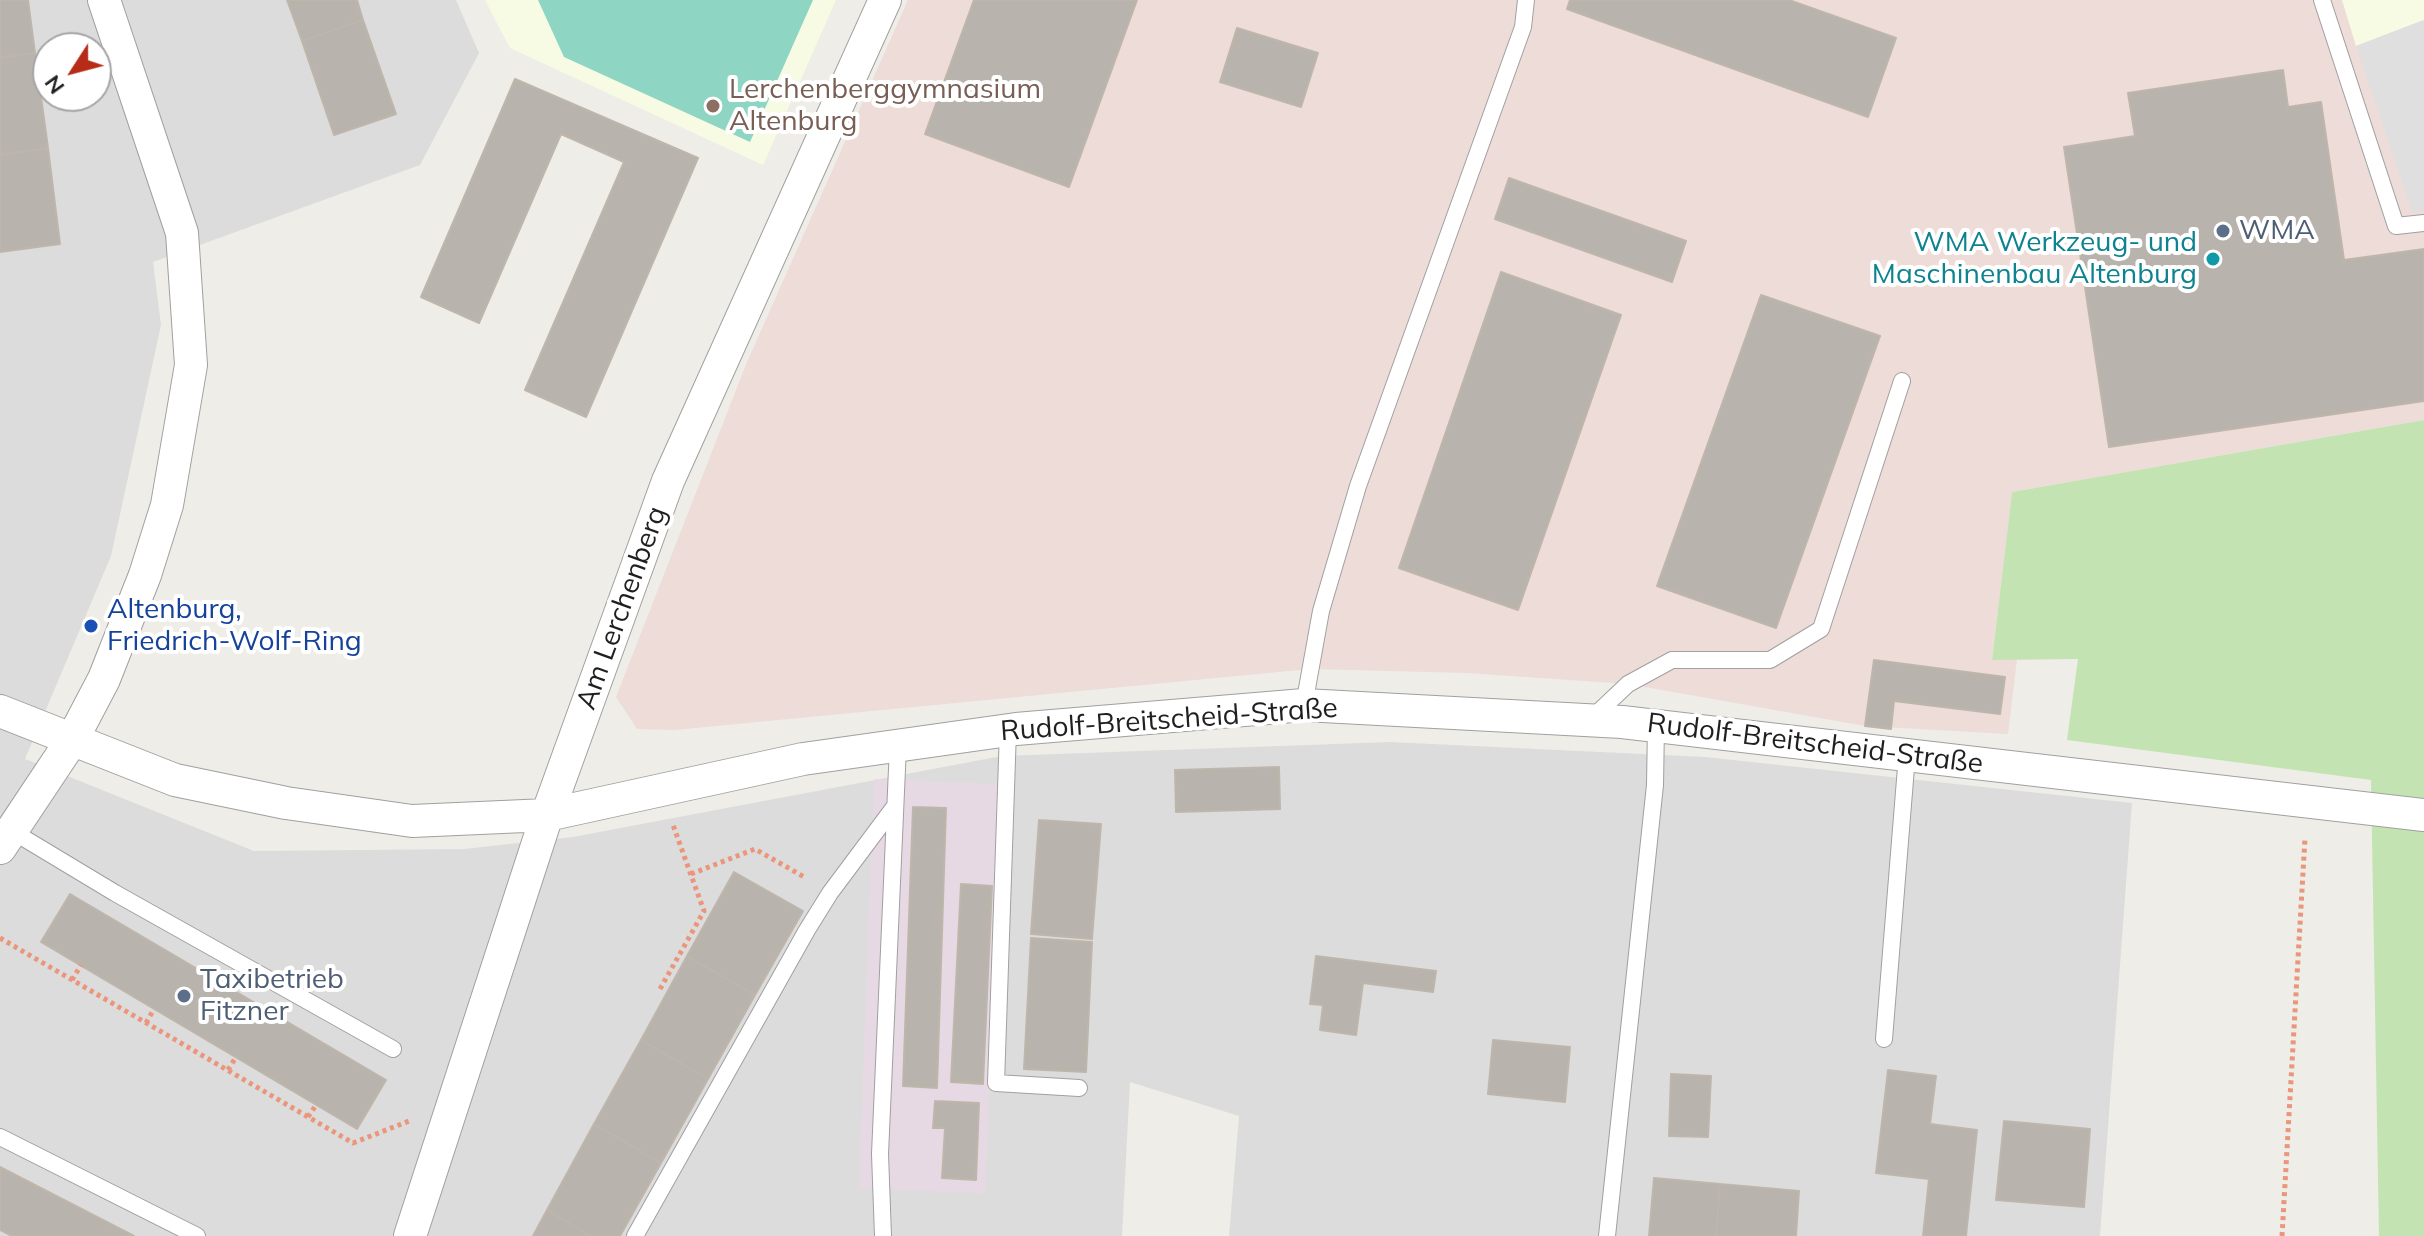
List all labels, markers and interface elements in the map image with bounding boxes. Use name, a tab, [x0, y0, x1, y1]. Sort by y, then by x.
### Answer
north arrow	[32, 32, 112, 112]
text: N	[38, 70, 70, 100]
place label: Lerchenberggymnasium Altenburg	[729, 73, 1041, 139]
marker: Lerchenberggymnasium Altenburg	[704, 97, 722, 115]
place label: WMA	[2239, 214, 2315, 248]
marker: WMA	[2214, 222, 2232, 240]
place label: WMA Werkzeug- und Maschinenbau Altenburg	[1872, 226, 2197, 292]
marker: WMA Werkzeug- und Maschinenbau Altenburg	[2204, 250, 2222, 268]
street label: Am Lerchenberg	[570, 502, 674, 714]
place label: Altenburg, Friedrich-Wolf-Ring	[107, 593, 362, 659]
marker: Altenburg, Friedrich-Wolf-Ring	[82, 617, 100, 635]
street label: Rudolf-Breitscheid-Straße	[999, 691, 1339, 749]
street label: Rudolf-Breitscheid-Straße	[1645, 707, 1985, 781]
place label: Taxibetrieb Fitzner	[200, 963, 344, 1029]
marker: Taxibetrieb Fitzner	[175, 987, 193, 1005]

